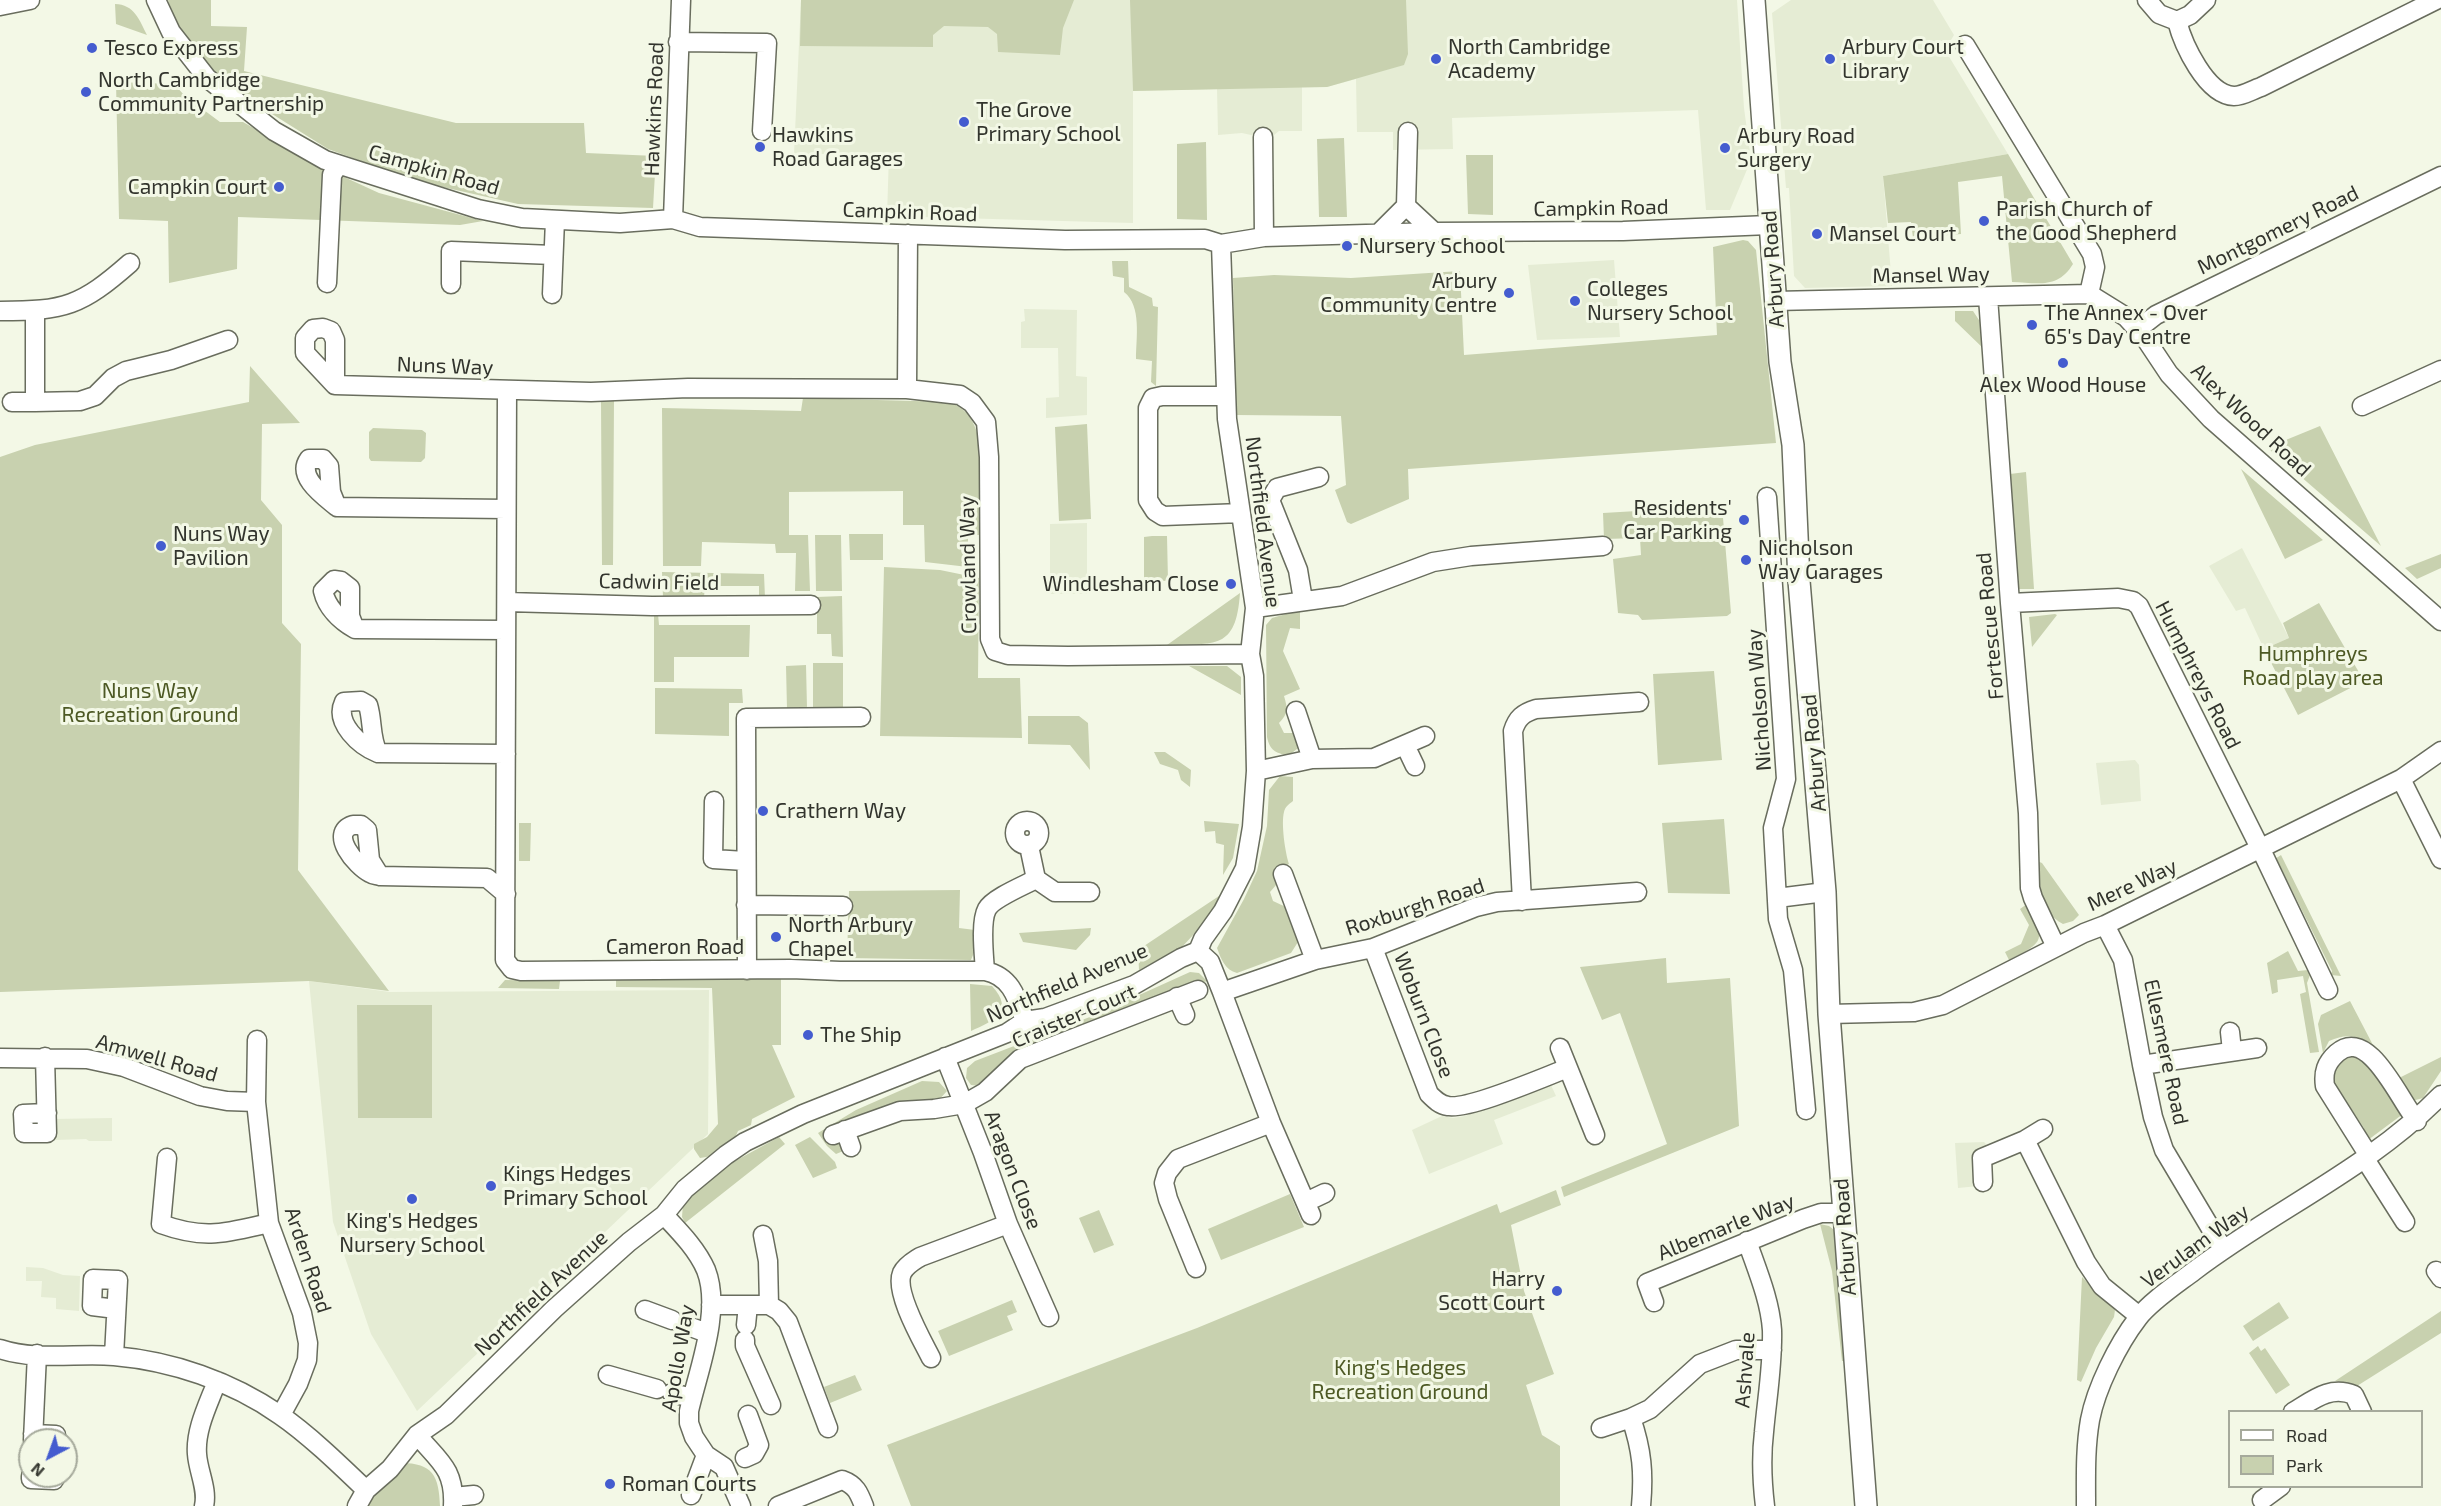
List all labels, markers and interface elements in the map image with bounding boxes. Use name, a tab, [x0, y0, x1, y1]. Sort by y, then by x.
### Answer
place label: North Cambridge Academy	[1448, 34, 1610, 84]
place label: Arbury Court Library	[1842, 34, 1964, 84]
place label: Tesco Express	[104, 35, 238, 61]
marker: Tesco Express	[85, 41, 99, 55]
street label: Hawkins Road	[639, 41, 669, 177]
marker: North Cambridge Academy	[1429, 52, 1443, 66]
marker: Arbury Court Library	[1823, 52, 1837, 66]
place label: North Cambridge Community Partnership	[98, 67, 324, 117]
marker: North Cambridge Community Partnership	[79, 85, 93, 99]
place label: The Grove Primary School	[976, 97, 1121, 147]
marker: The Grove Primary School	[957, 115, 971, 129]
place label: Hawkins Road Garages	[772, 122, 903, 172]
place label: Arbury Road Surgery	[1737, 123, 1855, 173]
street label: Campkin Road	[366, 139, 502, 201]
marker: Hawkins Road Garages	[753, 140, 767, 154]
marker: Arbury Road Surgery	[1718, 141, 1732, 155]
place label: Campkin Court	[128, 174, 267, 200]
marker: Campkin Court	[272, 180, 286, 194]
street label: Montgomery Road	[2193, 180, 2363, 280]
street label: Campkin Road	[1533, 194, 1669, 222]
place label: Parish Church of the Good Shepherd	[1996, 196, 2177, 246]
street label: Campkin Road	[842, 197, 978, 227]
street label: Arbury Road	[1756, 209, 1790, 329]
marker: Parish Church of the Good Shepherd	[1977, 214, 1991, 228]
place label: Mansel Court	[1829, 221, 1956, 247]
marker: Mansel Court	[1810, 227, 1824, 241]
place label: Nursery School	[1359, 233, 1505, 259]
marker: Nursery School	[1340, 239, 1354, 253]
street label: Mansel Way	[1872, 261, 1990, 289]
place label: Arbury Community Centre	[1320, 268, 1497, 318]
place label: Colleges Nursery School	[1587, 276, 1733, 326]
marker: Arbury Community Centre	[1502, 286, 1516, 300]
marker: Colleges Nursery School	[1568, 294, 1582, 308]
place label: The Annex - Over 65's Day Centre	[2044, 300, 2208, 350]
marker: The Annex - Over 65's Day Centre	[2025, 318, 2039, 332]
street label: Nuns Way	[396, 352, 494, 380]
marker: Alex Wood House	[2056, 356, 2070, 370]
street label: Alex Wood Road	[2186, 358, 2316, 482]
place label: Alex Wood House	[1980, 372, 2146, 398]
street label: Northfield Avenue	[1240, 435, 1286, 609]
place label: Residents' Car Parking	[1623, 495, 1732, 545]
street label: Crowland Way	[954, 496, 982, 634]
marker: Residents' Car Parking	[1737, 513, 1751, 527]
place label: Nuns Way Pavilion	[173, 521, 270, 571]
place label: Nicholson Way Garages	[1758, 535, 1883, 585]
marker: Nuns Way Pavilion	[154, 539, 168, 553]
street label: Fortescue Road	[1971, 551, 2009, 701]
marker: Nicholson Way Garages	[1739, 553, 1753, 567]
street label: Cadwin Field	[598, 568, 720, 596]
place label: Windlesham Close	[1043, 571, 1219, 597]
marker: Windlesham Close	[1224, 577, 1238, 591]
street label: Humphreys Road	[2150, 597, 2246, 753]
street label: Nicholson Way	[1741, 628, 1777, 772]
park label: Humphreys Road play area	[2242, 641, 2384, 691]
park label: Nuns Way Recreation Ground	[62, 678, 238, 728]
street label: Arbury Road	[1796, 693, 1832, 813]
place label: Crathern Way	[775, 798, 906, 824]
marker: Crathern Way	[756, 804, 770, 818]
street label: Mere Way	[2083, 853, 2181, 917]
street label: Roxburgh Road	[1342, 873, 1488, 941]
place label: North Arbury Chapel	[788, 912, 913, 962]
marker: North Arbury Chapel	[769, 930, 783, 944]
street label: Cameron Road	[606, 934, 744, 960]
street label: Northfield Avenue	[983, 938, 1151, 1028]
street label: Woburn Close	[1388, 949, 1460, 1081]
street label: Ellesmere Road	[2138, 977, 2194, 1127]
street label: Craister Court	[1008, 979, 1140, 1053]
place label: The Ship	[820, 1022, 902, 1048]
marker: The Ship	[801, 1028, 815, 1042]
street label: Amwell Road	[93, 1029, 221, 1087]
street label: Aragon Close	[979, 1107, 1047, 1233]
place label: Kings Hedges Primary School	[503, 1161, 648, 1211]
street label: Arbury Road	[1828, 1177, 1862, 1297]
marker: Kings Hedges Primary School	[484, 1179, 498, 1193]
street label: Albemarle Way	[1654, 1188, 1798, 1266]
marker: King's Hedges Nursery School	[405, 1192, 419, 1206]
street label: Verulam Way	[2136, 1199, 2254, 1293]
street label: Arden Road	[279, 1204, 337, 1316]
place label: King's Hedges Nursery School	[339, 1208, 485, 1258]
street label: Northfield Avenue	[469, 1225, 613, 1361]
place label: Harry Scott Court	[1438, 1266, 1545, 1316]
marker: Harry Scott Court	[1550, 1284, 1564, 1298]
street label: Apollo Way	[656, 1302, 700, 1414]
street label: Ashvale	[1730, 1331, 1760, 1409]
park label: King's Hedges Recreation Ground	[1312, 1355, 1488, 1405]
legend	[2228, 1410, 2423, 1488]
text: Road	[2286, 1424, 2327, 1446]
north arrow	[18, 1428, 78, 1488]
text: Park	[2286, 1454, 2323, 1476]
text: N	[27, 1459, 48, 1481]
place label: Roman Courts	[622, 1471, 757, 1497]
marker: Roman Courts	[603, 1477, 617, 1491]

